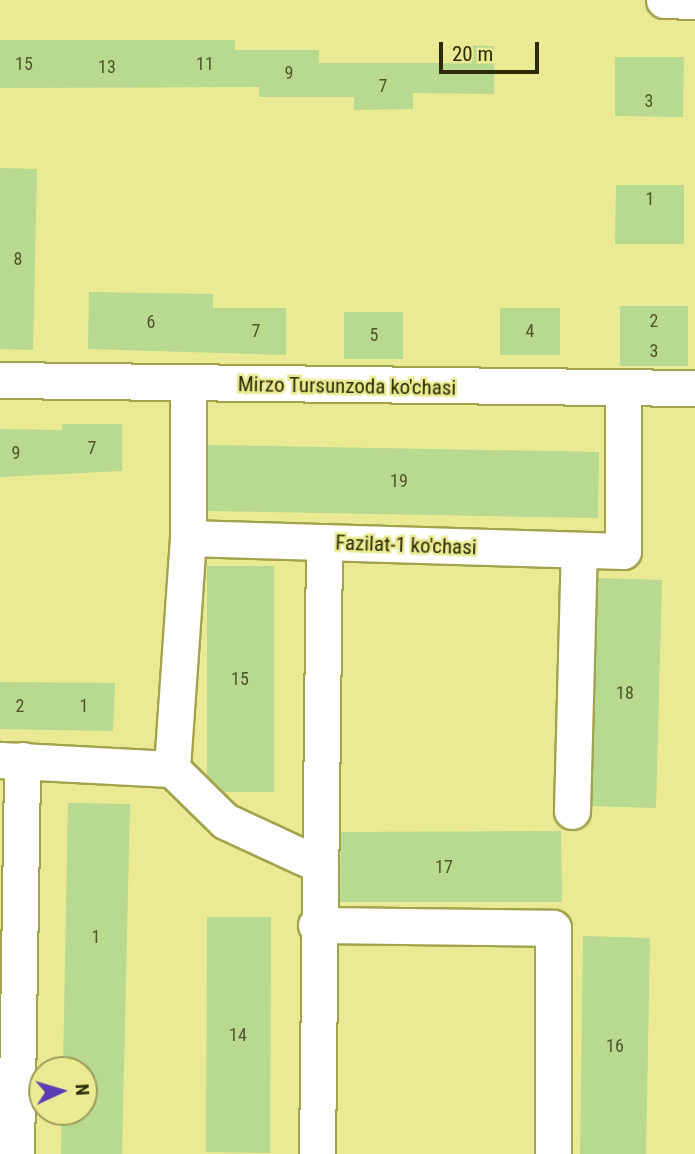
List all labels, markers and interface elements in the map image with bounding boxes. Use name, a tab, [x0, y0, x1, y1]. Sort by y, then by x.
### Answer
scale bar	[443, 28, 543, 72]
text: 20 m	[452, 42, 493, 66]
house number: 15	[15, 53, 33, 75]
house number: 11	[196, 53, 214, 75]
house number: 13	[98, 56, 116, 78]
house number: 9	[285, 62, 293, 84]
house number: 7	[379, 75, 387, 97]
house number: 3	[645, 90, 653, 112]
house number: 1	[646, 188, 654, 210]
house number: 8	[14, 248, 22, 270]
house number: 2	[650, 310, 658, 332]
house number: 6	[147, 311, 155, 333]
house number: 7	[252, 320, 260, 342]
house number: 4	[526, 320, 534, 342]
house number: 5	[370, 324, 378, 346]
house number: 3	[650, 340, 658, 362]
street label: Mirzo Tursunzoda ko'chasi	[237, 371, 457, 401]
house number: 7	[88, 437, 96, 459]
house number: 9	[12, 442, 20, 464]
house number: 19	[390, 470, 408, 492]
street label: Fazilat-1 ko'chasi	[335, 530, 477, 560]
house number: 15	[231, 668, 249, 690]
house number: 18	[616, 682, 634, 704]
house number: 2	[16, 695, 24, 717]
house number: 1	[80, 695, 88, 717]
house number: 17	[435, 856, 453, 878]
house number: 1	[92, 926, 100, 948]
house number: 14	[229, 1024, 247, 1046]
house number: 16	[606, 1035, 624, 1057]
north arrow	[28, 1056, 98, 1126]
text: N	[71, 1083, 94, 1096]

